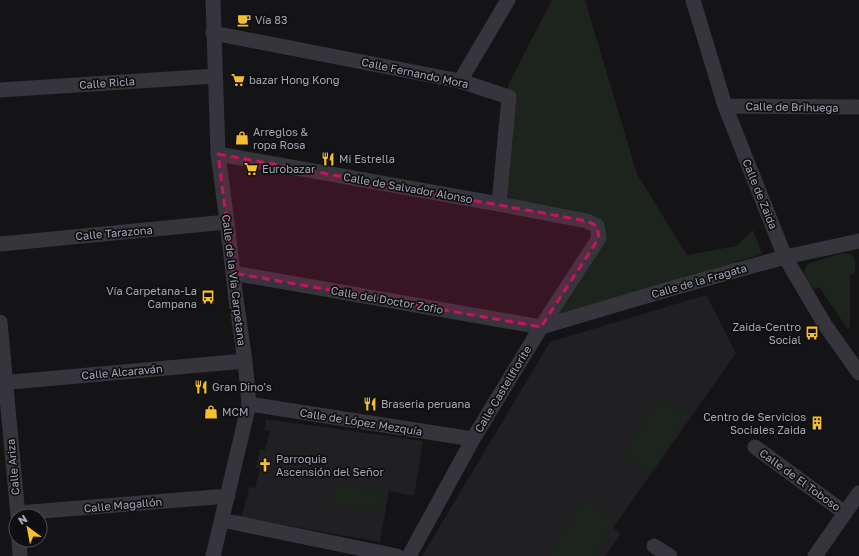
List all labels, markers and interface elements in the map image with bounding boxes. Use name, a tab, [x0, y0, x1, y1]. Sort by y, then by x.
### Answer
cafe icon: Vía 83	[236, 12, 252, 28]
place label: Vía 83	[255, 13, 287, 26]
street label: Calle Fernando Mora	[360, 55, 470, 90]
supermarket icon: bazar Hong Kong	[230, 72, 246, 88]
place label: bazar Hong Kong	[249, 73, 340, 86]
street label: Calle Ricla	[79, 74, 135, 91]
street label: Calle de Brihuega	[745, 99, 839, 114]
place label: Arreglos & ropa Rosa	[253, 125, 309, 151]
shop icon: Arreglos & ropa Rosa	[234, 130, 250, 146]
restaurant icon: Mi Estrella	[320, 151, 336, 167]
place label: Mi Estrella	[339, 152, 395, 165]
street label: Calle de Zaida	[741, 157, 780, 231]
supermarket icon: Eurobazar	[243, 161, 259, 177]
place label: Eurobazar	[262, 162, 316, 175]
street label: Calle de Salvador Alonso	[342, 170, 474, 205]
street label: Calle de la Vía Carpetana	[220, 214, 249, 346]
street label: Calle Tarazona	[75, 223, 153, 242]
street label: Calle de la Fragata	[650, 261, 748, 300]
street label: Calle del Doctor Zofio	[330, 283, 445, 316]
place label: Vía Carpetana-La Campana	[106, 284, 197, 310]
bus stop icon: Vía Carpetana-La Campana	[200, 289, 216, 305]
place label: Zaida-Centro Social	[732, 320, 801, 346]
bus stop icon: Zaida-Centro Social	[804, 325, 820, 341]
street label: Calle Castellflorite	[472, 343, 534, 434]
street label: Calle Alcaraván	[81, 361, 163, 382]
restaurant icon: Gran Dino's	[193, 379, 209, 395]
place label: Gran Dino's	[212, 380, 272, 393]
restaurant icon: Braseria peruana	[362, 396, 378, 412]
place label: Braseria peruana	[381, 397, 470, 410]
shop icon: MCM	[203, 404, 219, 420]
place label: MCM	[222, 405, 248, 418]
street label: Calle de López Mezquía	[299, 405, 423, 438]
place label: Centro de Servicios Sociales Zaida	[703, 410, 806, 436]
building icon: Centro de Servicios Sociales Zaida	[809, 415, 825, 431]
street label: Calle Ariza	[4, 438, 21, 496]
street label: Calle de El Toboso	[757, 446, 844, 514]
place label: Parroquia Ascensión del Señor	[276, 452, 384, 478]
church icon: Parroquia Ascensión del Señor	[257, 457, 273, 473]
street label: Calle Magallón	[83, 495, 163, 514]
north arrow	[8, 508, 48, 548]
text: N	[15, 511, 29, 527]

